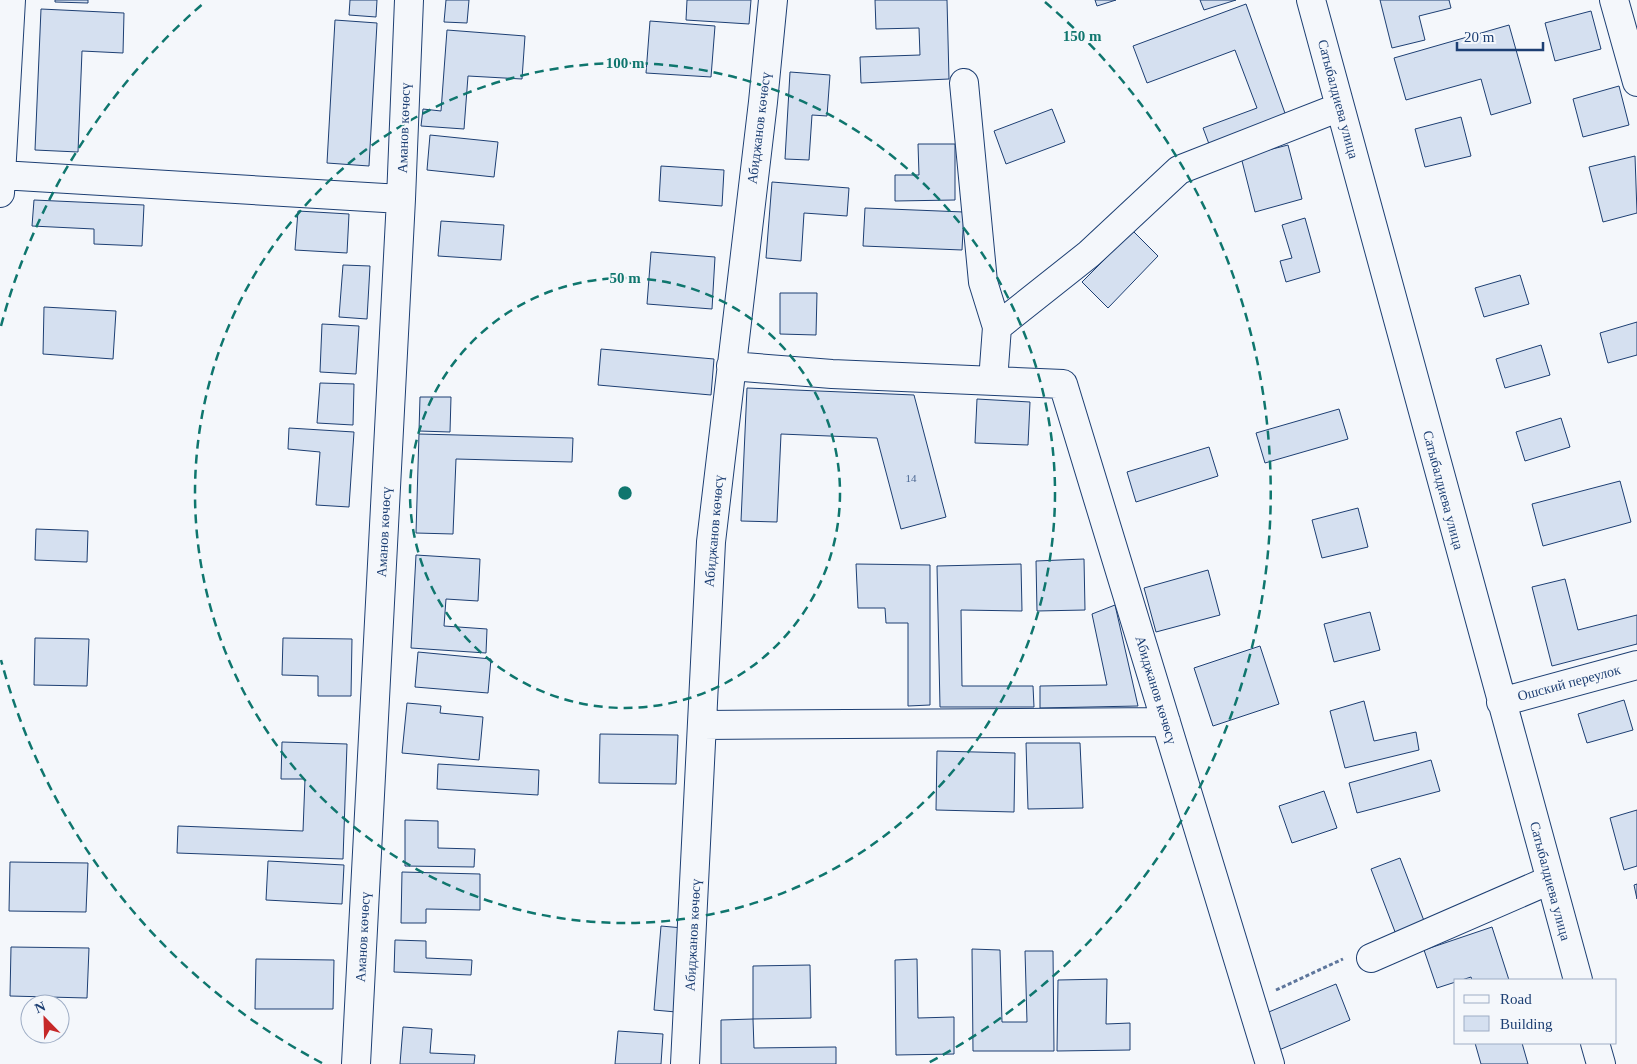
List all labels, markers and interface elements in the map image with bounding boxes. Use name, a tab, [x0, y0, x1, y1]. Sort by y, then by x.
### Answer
scale bar	[1457, 20, 1543, 52]
text: 150 m	[1063, 28, 1102, 44]
text: 20 m	[1464, 29, 1495, 45]
street label: Сатыбалдиева улица	[1315, 38, 1361, 161]
text: 100 m	[606, 55, 645, 71]
street label: Абиджанов көчөсү	[745, 71, 773, 185]
street label: Аманов көчөсү	[395, 82, 413, 174]
text: 50 m	[609, 270, 641, 286]
street label: Сатыбалдиева улица	[1420, 429, 1466, 552]
house number: 14	[906, 472, 917, 484]
street label: Абиджанов көчөсү	[702, 474, 726, 588]
centre of rings	[616, 484, 634, 502]
street label: Аманов көчөсү	[374, 486, 394, 578]
street label: Абиджанов көчөсү	[1132, 634, 1180, 746]
street label: Ошский переулок	[1516, 662, 1622, 704]
street label: Сатыбалдиева улица	[1527, 820, 1573, 943]
street label: Абиджанов көчөсү	[683, 878, 703, 992]
street label: Аманов көчөсү	[353, 891, 373, 983]
legend	[1454, 979, 1617, 1044]
text: Road	[1500, 991, 1532, 1007]
north arrow	[20, 994, 70, 1044]
text: N	[33, 999, 48, 1016]
text: Building	[1500, 1016, 1553, 1032]

